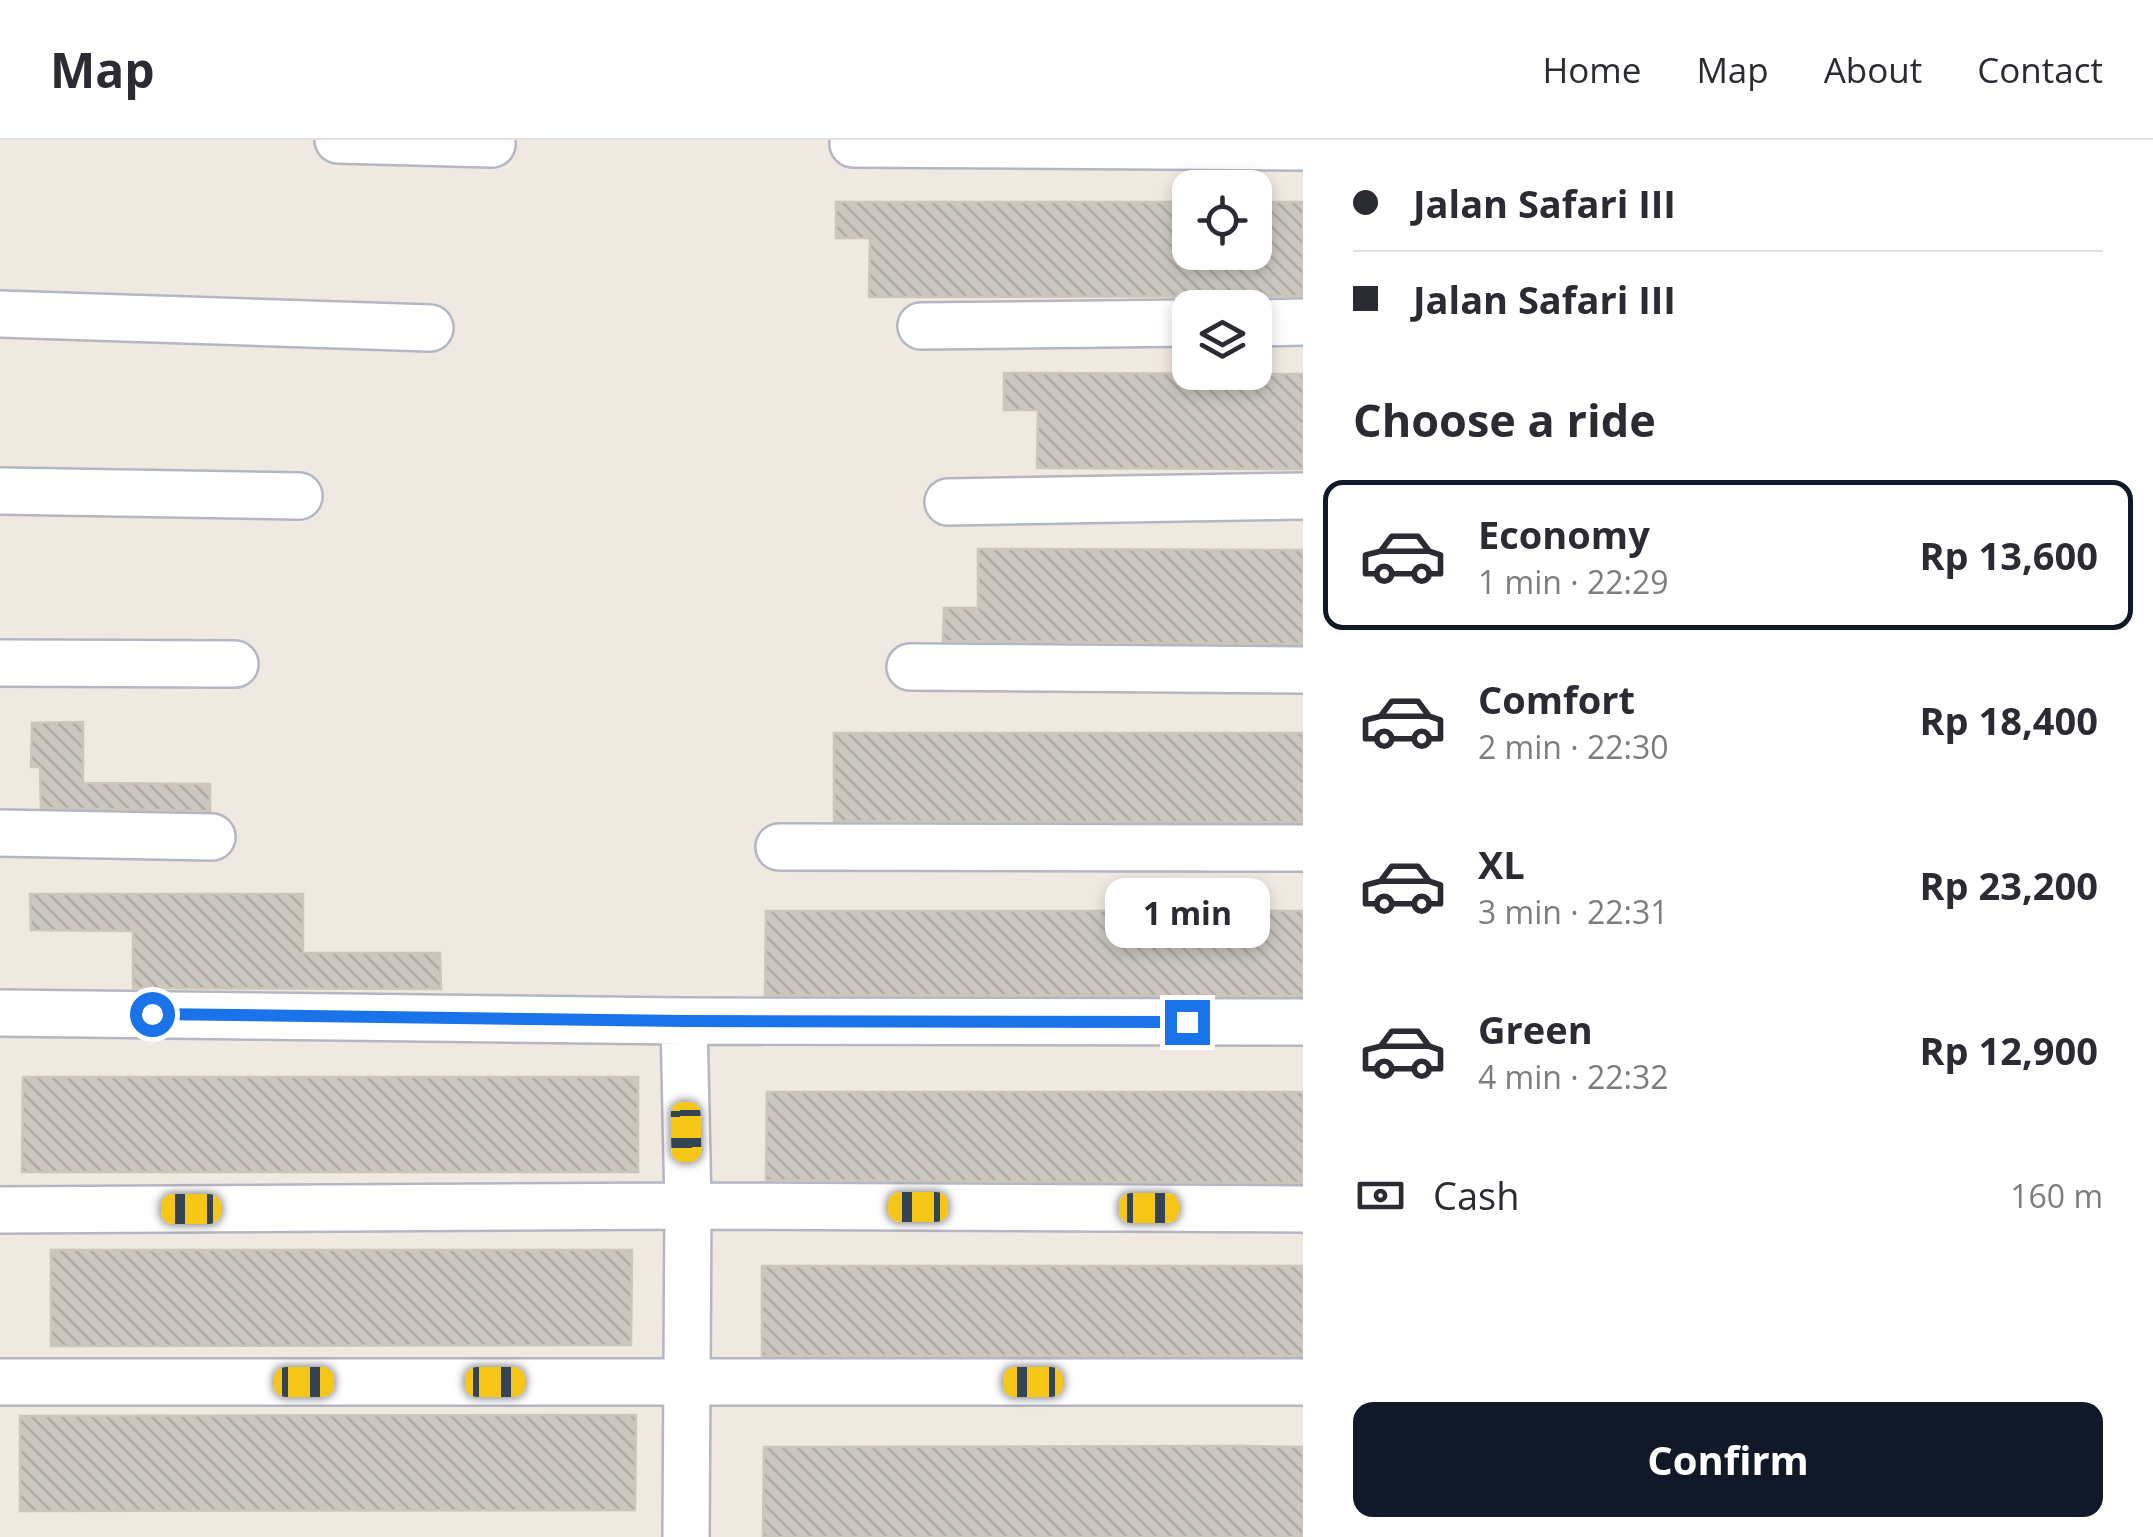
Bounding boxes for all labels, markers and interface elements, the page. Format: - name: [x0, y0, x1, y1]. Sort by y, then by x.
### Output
- text: Map: [50, 37, 155, 102]
- text: Home: [1542, 46, 1641, 93]
- text: Map: [1696, 46, 1769, 93]
- text: About: [1824, 46, 1922, 93]
- text: Contact: [1977, 46, 2103, 93]
- map controls: [1172, 170, 1272, 390]
- button: locate: [1172, 170, 1272, 270]
- text: Jalan Safari III: [1413, 177, 1676, 229]
- text: Jalan Safari III: [1413, 273, 1676, 325]
- button: layers: [1172, 290, 1272, 390]
- text: Choose a ride: [1353, 389, 1656, 450]
- text: Economy: [1478, 508, 1650, 560]
- icon: car: [1358, 510, 1448, 600]
- text: Rp 13,600: [1920, 529, 2098, 581]
- text: 1 min · 22:29: [1478, 560, 1669, 603]
- text: Comfort: [1478, 673, 1635, 725]
- icon: car: [1358, 675, 1448, 765]
- text: Rp 18,400: [1920, 694, 2098, 746]
- text: 2 min · 22:30: [1478, 725, 1669, 768]
- text: XL: [1478, 838, 1525, 890]
- icon: car: [1358, 840, 1448, 930]
- text: Rp 23,200: [1920, 859, 2098, 911]
- callout: 1 min: [1104, 877, 1270, 947]
- text: 3 min · 22:31: [1478, 890, 1669, 933]
- text: 1 min: [1143, 891, 1232, 934]
- route start: [130, 992, 175, 1037]
- route end: [1165, 1000, 1210, 1045]
- text: Green: [1478, 1003, 1593, 1055]
- icon: car: [1358, 1005, 1448, 1095]
- text: Rp 12,900: [1920, 1024, 2098, 1076]
- text: 4 min · 22:32: [1478, 1055, 1669, 1098]
- car: [670, 1102, 702, 1162]
- icon: cash: [1353, 1168, 1408, 1223]
- text: Cash: [1433, 1169, 1519, 1221]
- text: 160 m: [2010, 1174, 2103, 1217]
- car: [888, 1192, 948, 1222]
- car: [1119, 1193, 1179, 1223]
- car: [161, 1194, 221, 1224]
- car: [274, 1367, 334, 1397]
- car: [465, 1367, 525, 1397]
- car: [1003, 1367, 1063, 1397]
- button: Confirm: [1353, 1402, 2103, 1517]

